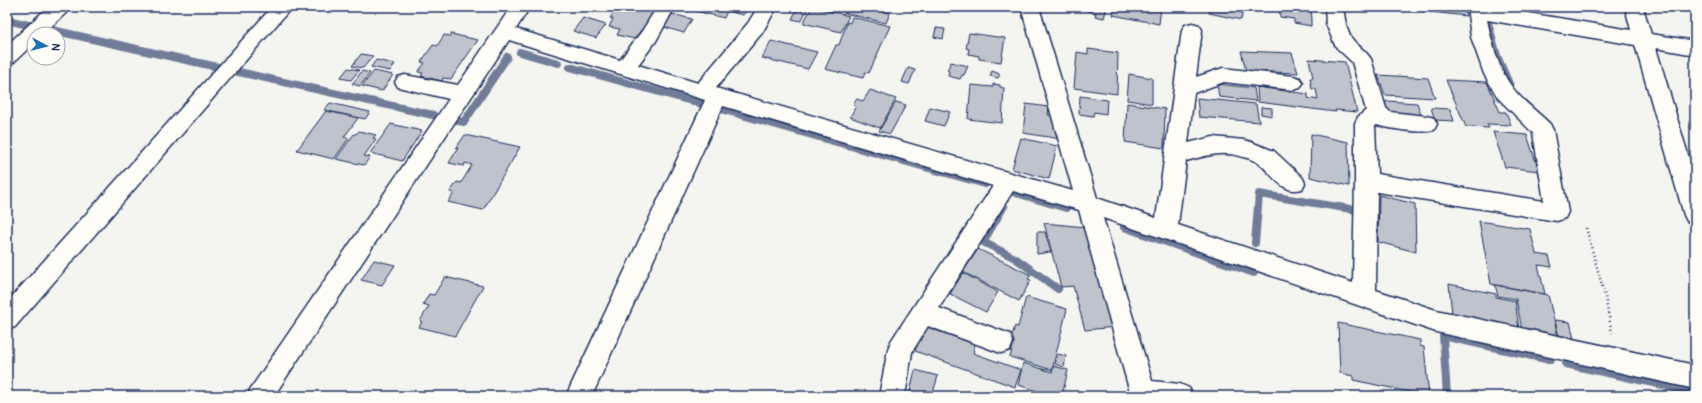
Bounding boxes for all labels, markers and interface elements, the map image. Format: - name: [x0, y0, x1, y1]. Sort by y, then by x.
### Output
- north arrow: [26, 26, 66, 66]
- text: N: [48, 43, 62, 52]

